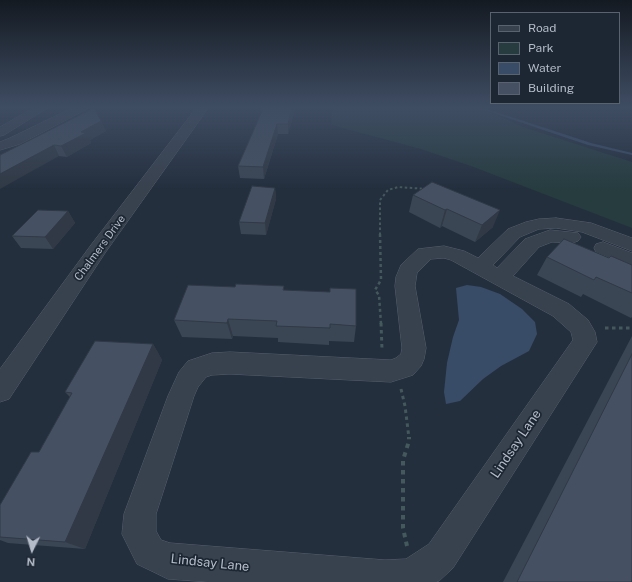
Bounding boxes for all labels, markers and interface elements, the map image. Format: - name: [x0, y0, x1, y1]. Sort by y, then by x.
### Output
- legend: [490, 12, 620, 104]
- text: Road: [528, 21, 556, 35]
- text: Park: [528, 41, 554, 55]
- text: Water: [528, 61, 561, 75]
- text: Building: [528, 81, 574, 95]
- street label: Chalmers Drive: [72, 213, 128, 283]
- street label: Lindsay Lane: [487, 407, 545, 481]
- north arrow: [12, 530, 52, 570]
- street label: Lindsay Lane: [170, 551, 250, 575]
- text: N: [26, 556, 36, 568]

